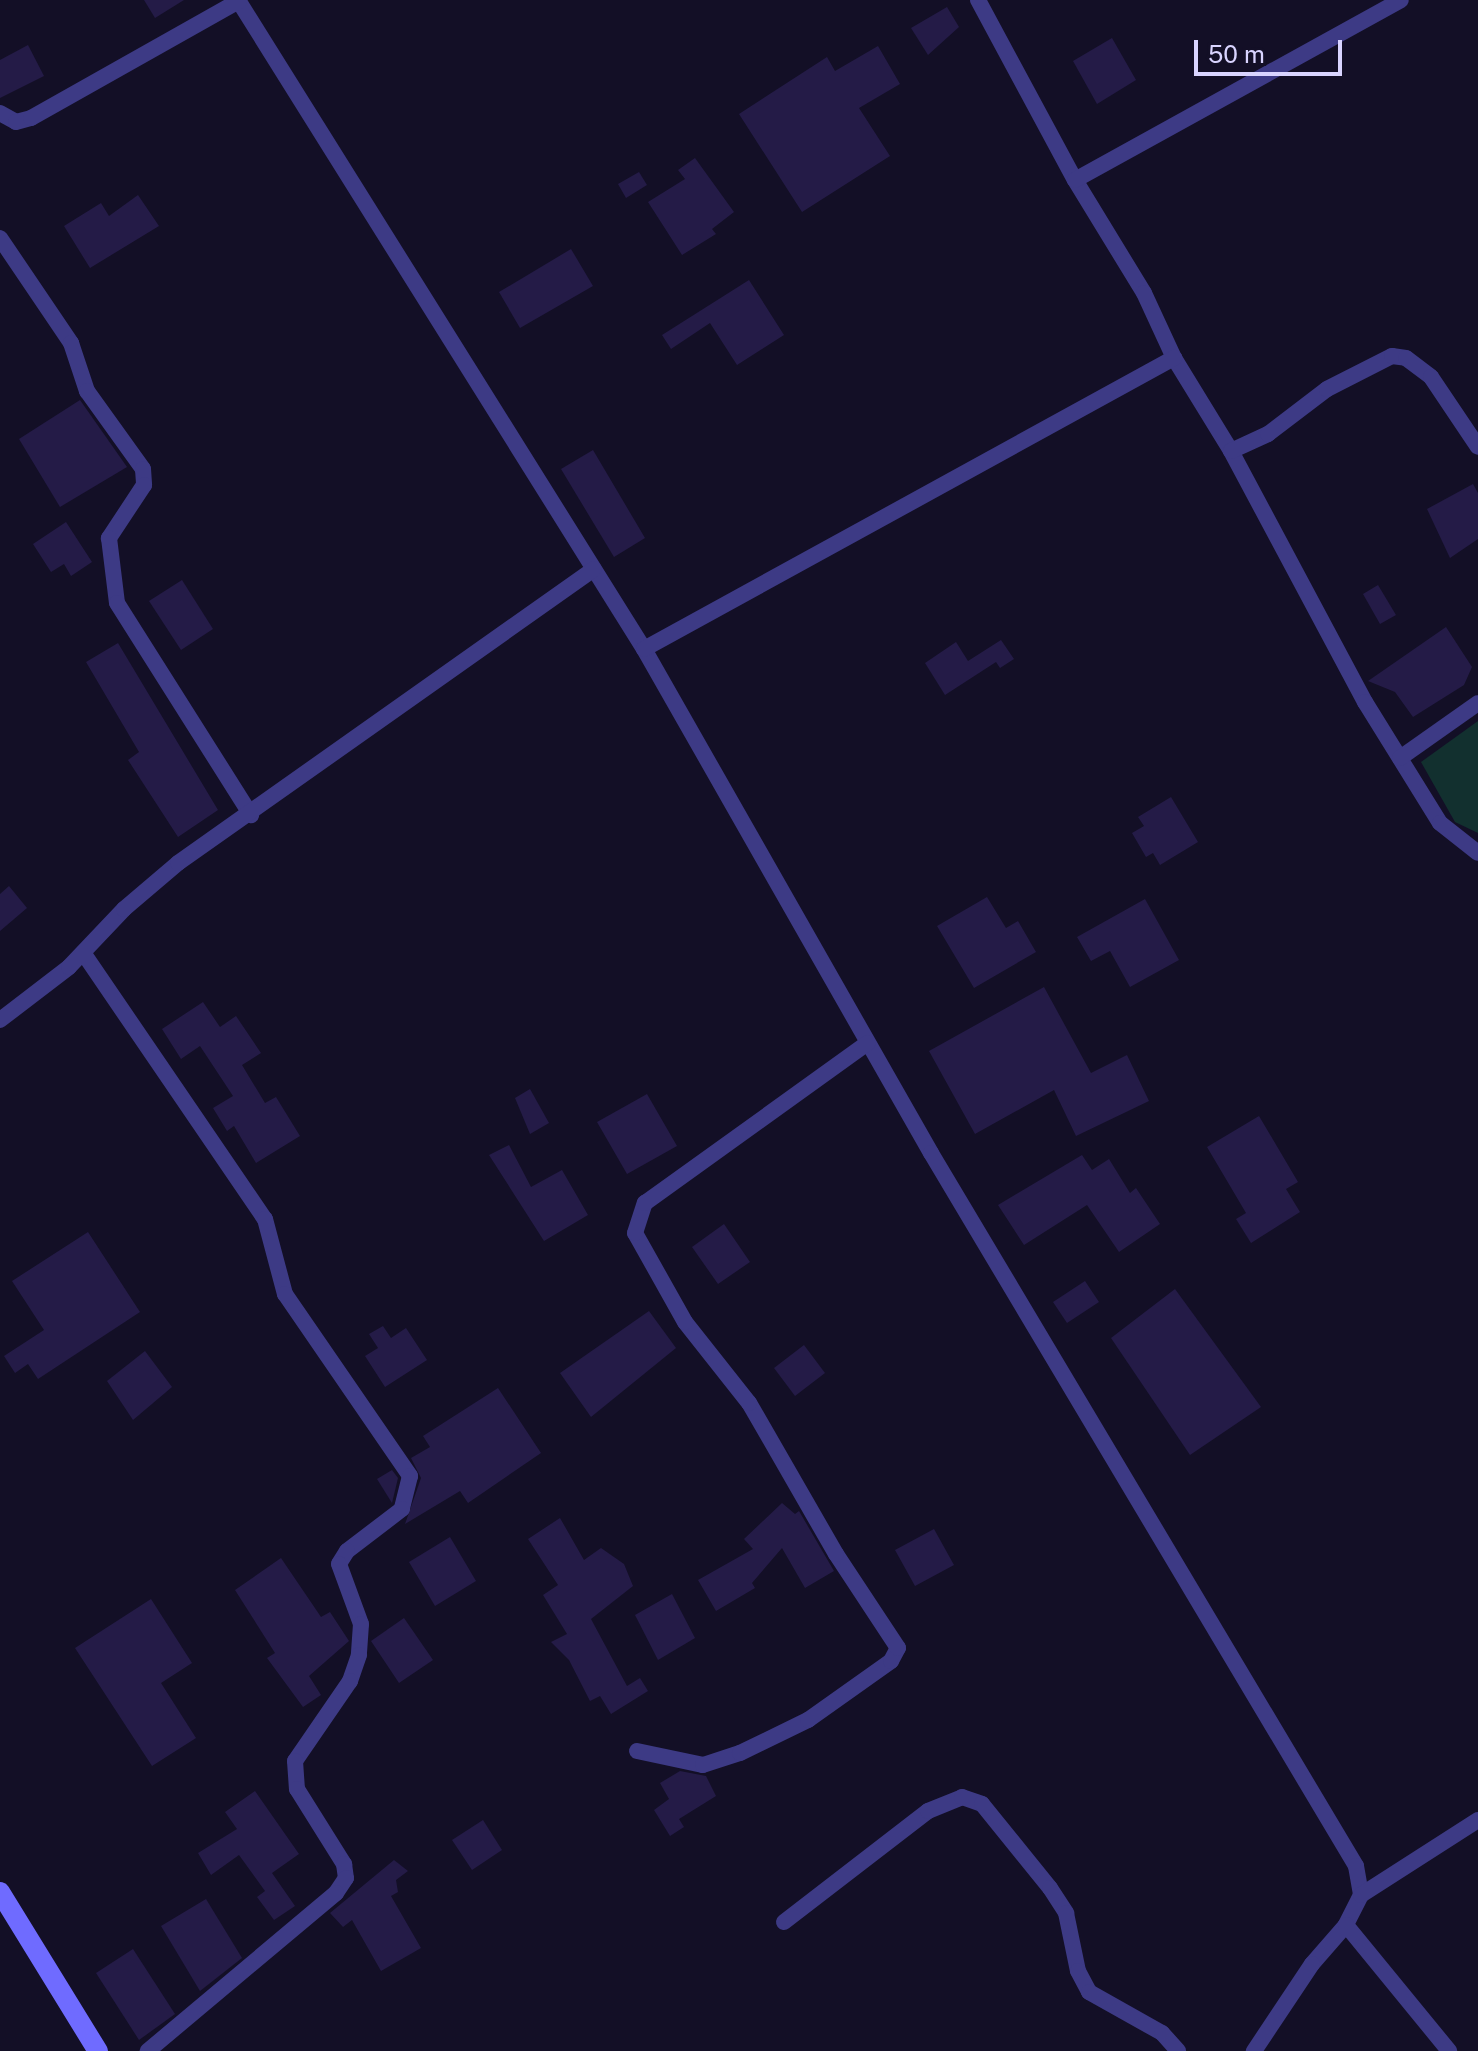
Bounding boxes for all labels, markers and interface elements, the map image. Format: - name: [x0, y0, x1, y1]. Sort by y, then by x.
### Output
- scale bar: [1198, 24, 1346, 74]
- text: 50 m: [1208, 40, 1265, 68]

